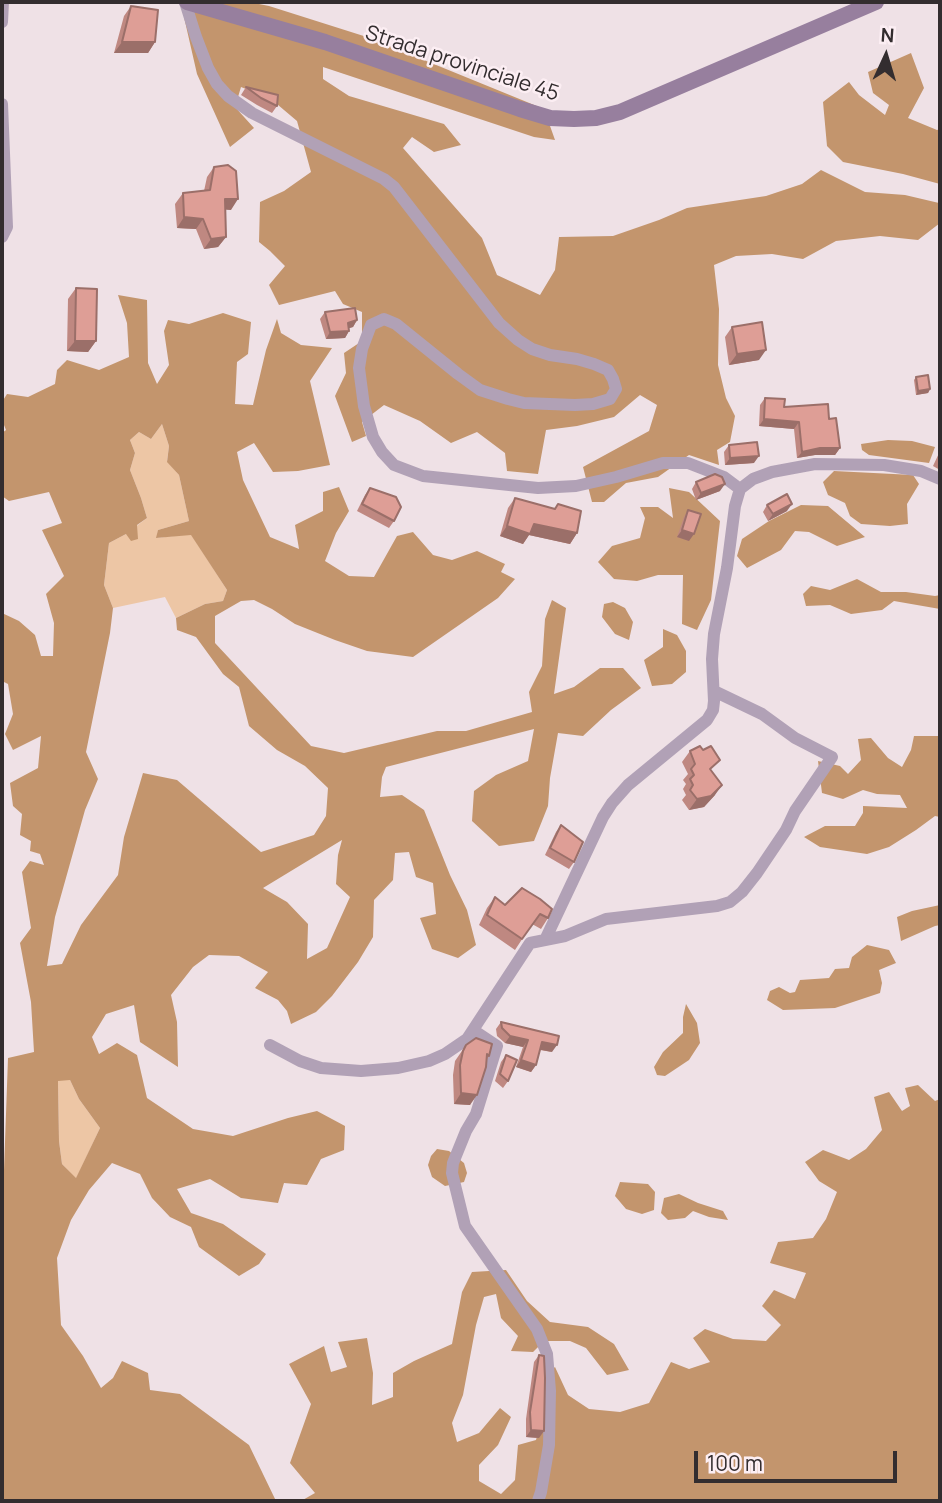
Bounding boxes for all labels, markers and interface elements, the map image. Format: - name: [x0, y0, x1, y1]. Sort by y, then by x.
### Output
- street label: Strada provinciale 45: [362, 21, 562, 107]
- north arrow: [851, 21, 921, 91]
- text: N: [880, 22, 895, 48]
- scale bar: [697, 1436, 900, 1480]
- text: 100 m: [707, 1449, 763, 1477]

